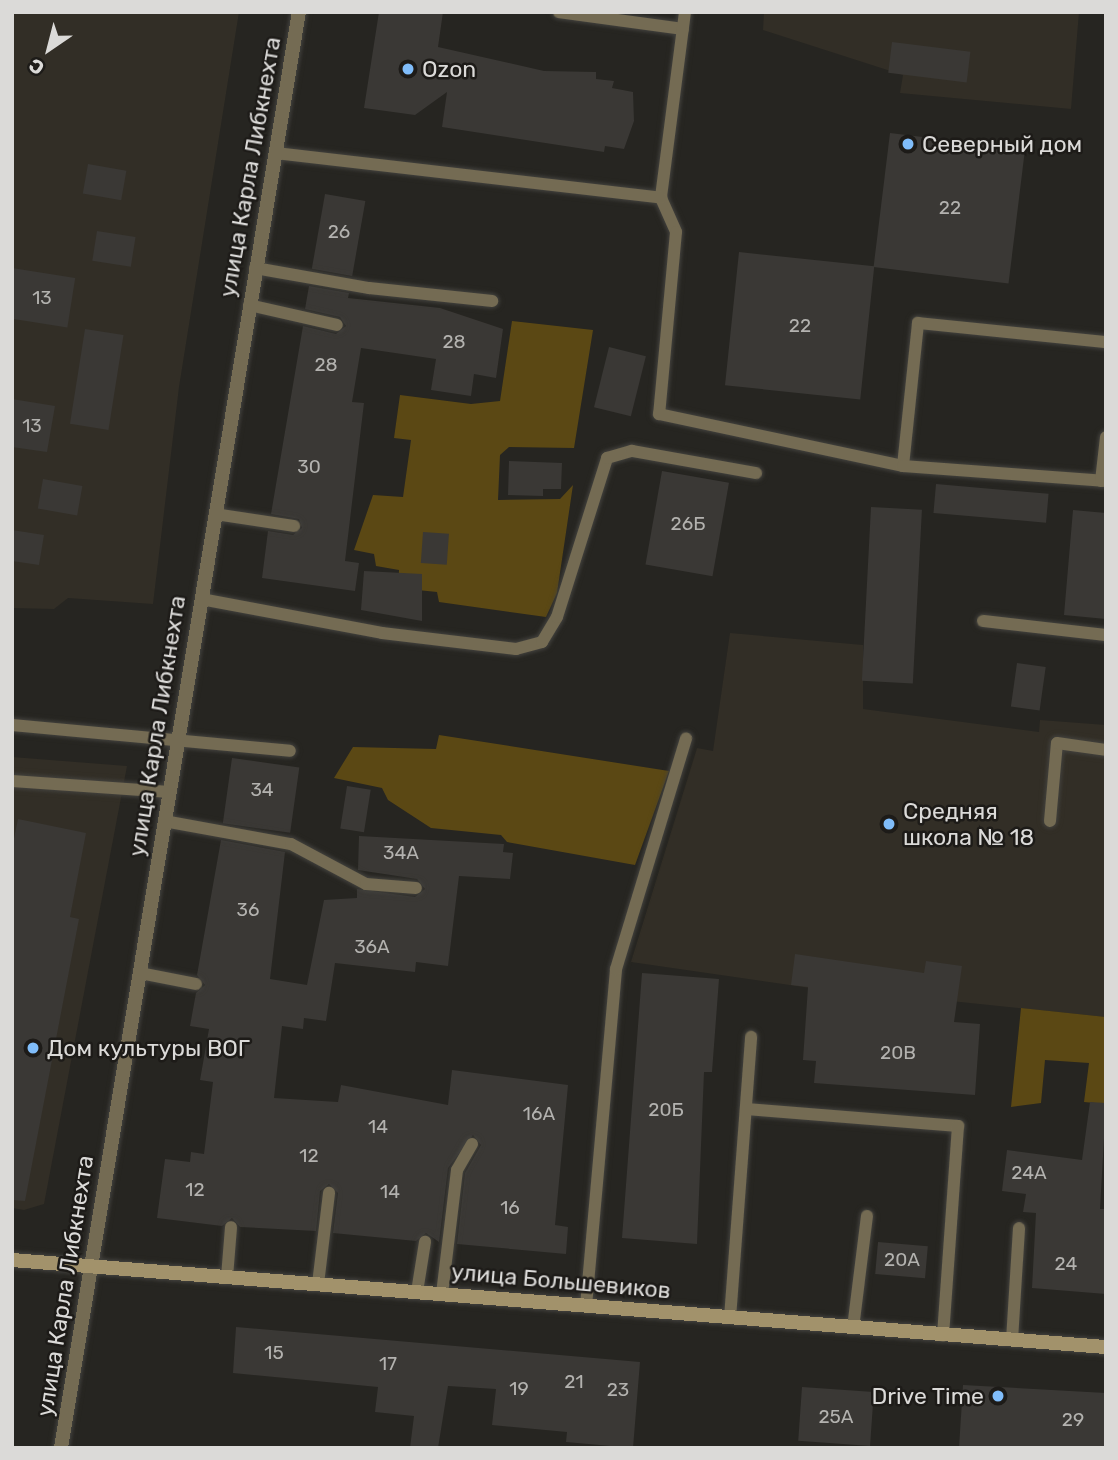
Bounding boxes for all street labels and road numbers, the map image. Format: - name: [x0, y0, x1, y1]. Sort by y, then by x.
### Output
- street label: улица Карла Либкнехта: [213, 35, 287, 299]
- street label: улица Карла Либкнехта: [123, 593, 191, 859]
- street label: улица Карла Либкнехта: [31, 1153, 99, 1419]
- street label: улица Большевиков: [450, 1258, 672, 1304]

